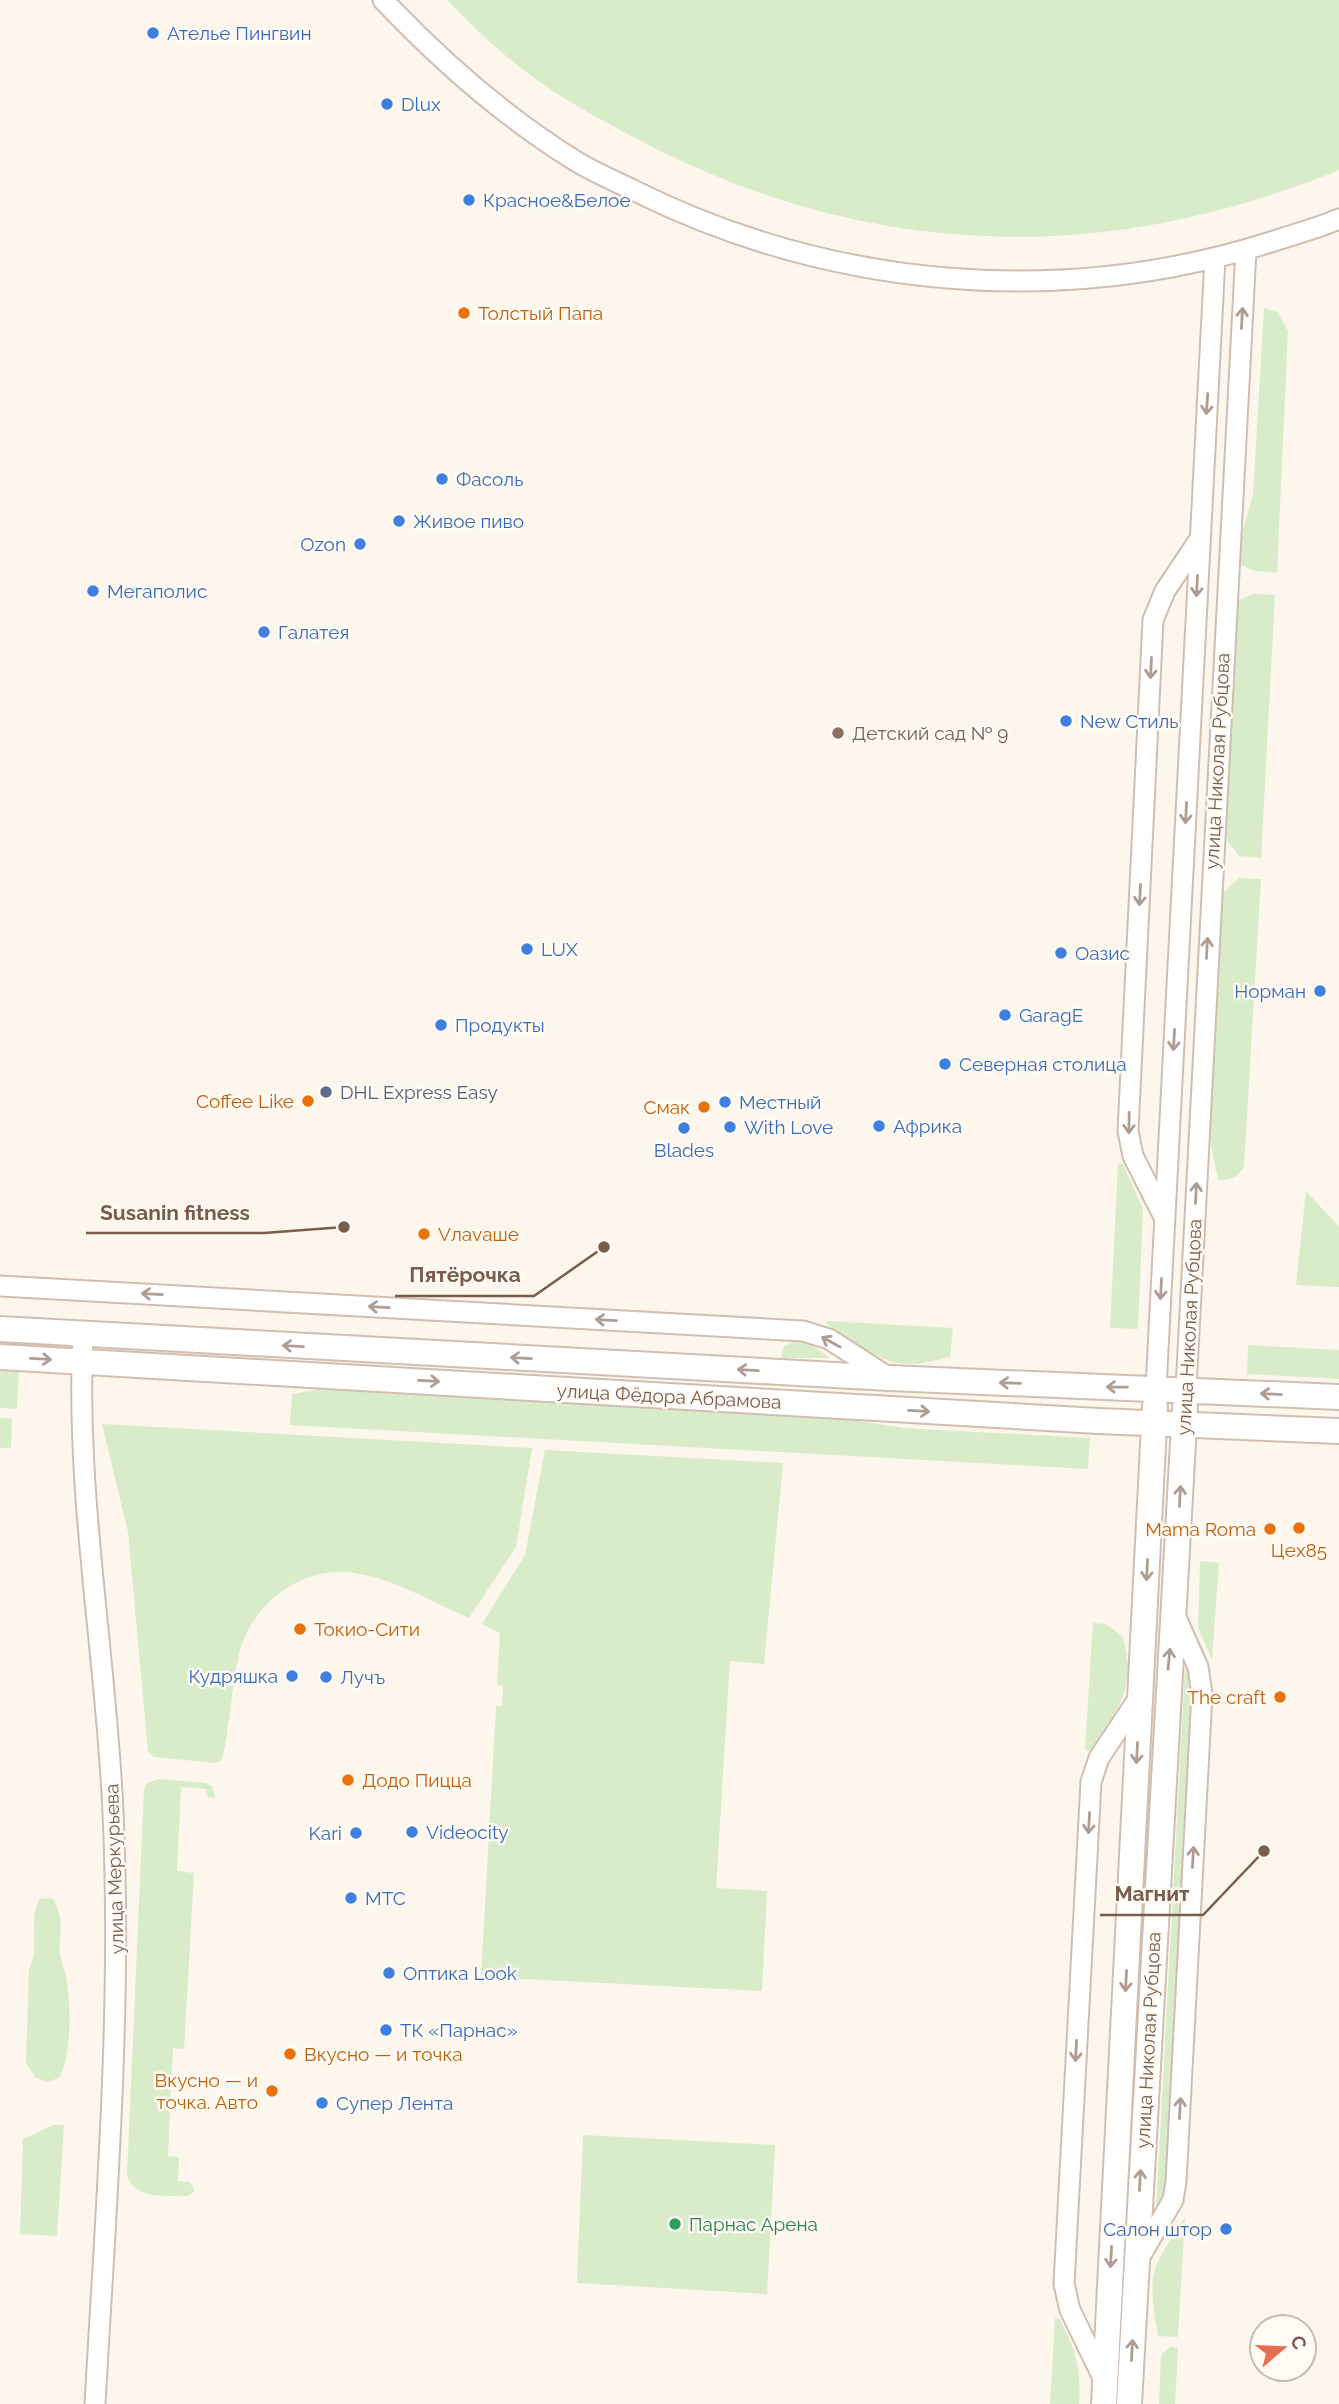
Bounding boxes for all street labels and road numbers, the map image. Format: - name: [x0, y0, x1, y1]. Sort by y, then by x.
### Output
- street label: улица Николая Рубцова: [1200, 652, 1234, 870]
- street label: улица Николая Рубцова: [1172, 1218, 1206, 1436]
- street label: улица Фёдора Абрамова: [556, 1379, 782, 1413]
- street label: улица Меркурьева: [100, 1783, 128, 1955]
- street label: улица Николая Рубцова: [1131, 1931, 1165, 2149]

